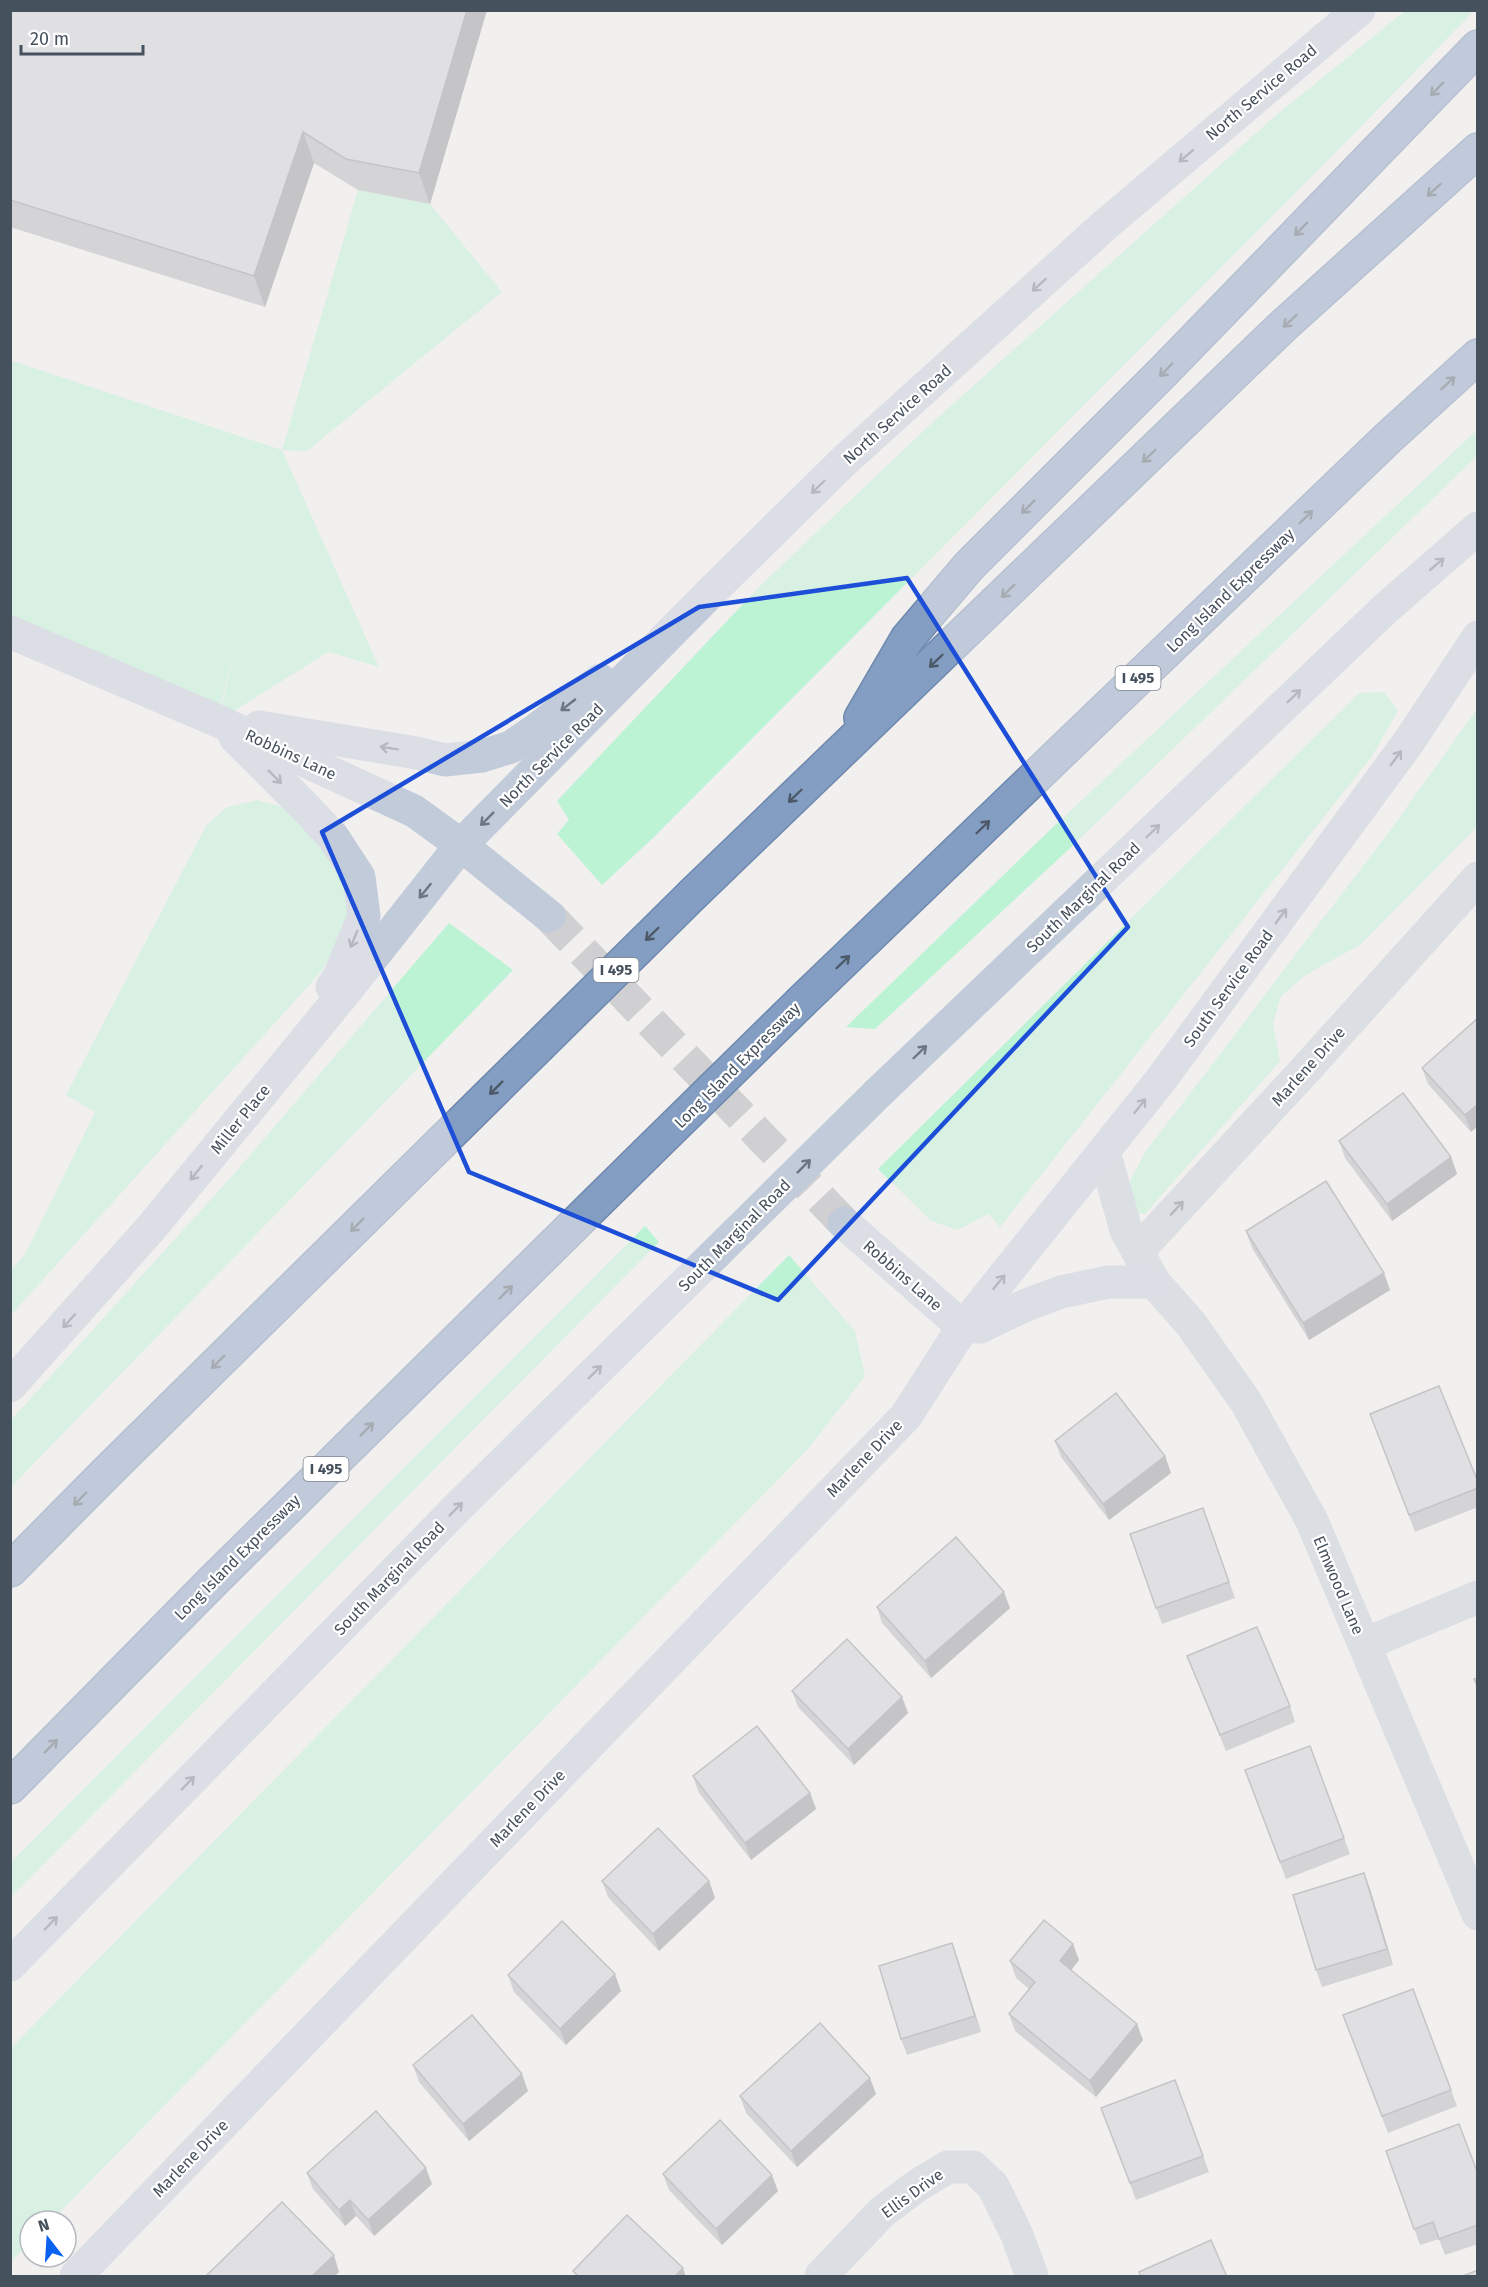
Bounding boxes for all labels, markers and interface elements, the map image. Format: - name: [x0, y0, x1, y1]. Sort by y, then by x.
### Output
- scale bar: [21, 18, 142, 56]
- text: 20 m: [30, 28, 69, 50]
- street label: North Service Road: [1202, 40, 1321, 144]
- one-way arrow: [1430, 82, 1444, 97]
- one-way arrow: [1178, 150, 1194, 163]
- one-way arrow: [1427, 183, 1442, 197]
- one-way arrow: [1294, 222, 1309, 237]
- one-way arrow: [1032, 278, 1047, 292]
- one-way arrow: [1282, 314, 1297, 328]
- street label: North Service Road: [839, 361, 955, 468]
- one-way arrow: [1158, 362, 1173, 377]
- one-way arrow: [1440, 376, 1455, 390]
- one-way arrow: [1142, 448, 1157, 462]
- one-way arrow: [810, 480, 825, 495]
- one-way arrow: [1020, 500, 1035, 515]
- one-way arrow: [1298, 509, 1313, 524]
- street label: Long Island Expressway: [1163, 524, 1298, 656]
- one-way arrow: [1429, 557, 1444, 571]
- one-way arrow: [1001, 584, 1016, 598]
- one-way arrow: [928, 653, 943, 668]
- road number: I 495: [1116, 666, 1160, 690]
- one-way arrow: [1286, 689, 1301, 703]
- street label: North Service Road: [495, 699, 607, 811]
- one-way arrow: [560, 699, 576, 712]
- street label: Robbins Lane: [242, 725, 339, 784]
- one-way arrow: [379, 743, 399, 754]
- one-way arrow: [1390, 751, 1403, 767]
- one-way arrow: [267, 769, 282, 784]
- one-way arrow: [788, 789, 803, 803]
- one-way arrow: [480, 811, 495, 826]
- one-way arrow: [976, 819, 991, 834]
- one-way arrow: [1145, 823, 1160, 838]
- street label: South Marginal Road: [1023, 838, 1144, 956]
- one-way arrow: [418, 883, 431, 899]
- one-way arrow: [1275, 908, 1287, 924]
- street label: South Service Road: [1180, 926, 1277, 1050]
- one-way arrow: [645, 927, 660, 941]
- one-way arrow: [348, 929, 359, 947]
- one-way arrow: [835, 955, 850, 969]
- road number: I 495: [594, 958, 638, 982]
- street label: Long Island Expressway: [671, 998, 804, 1132]
- street label: Marlene Drive: [1268, 1023, 1349, 1110]
- one-way arrow: [913, 1045, 928, 1060]
- one-way arrow: [489, 1080, 504, 1095]
- street label: Miller Place: [207, 1081, 274, 1158]
- one-way arrow: [1134, 1098, 1147, 1114]
- one-way arrow: [796, 1159, 811, 1174]
- one-way arrow: [189, 1165, 203, 1180]
- street label: South Marginal Road: [674, 1175, 794, 1295]
- one-way arrow: [1170, 1201, 1184, 1216]
- one-way arrow: [350, 1217, 365, 1232]
- street label: Robbins Lane: [859, 1236, 946, 1315]
- one-way arrow: [993, 1274, 1006, 1290]
- one-way arrow: [499, 1285, 514, 1300]
- one-way arrow: [62, 1313, 76, 1328]
- one-way arrow: [211, 1354, 226, 1369]
- one-way arrow: [588, 1365, 603, 1379]
- street label: Marlene Drive: [823, 1416, 906, 1501]
- one-way arrow: [360, 1422, 375, 1436]
- road number: I 495: [304, 1457, 348, 1481]
- street label: Long Island Expressway: [171, 1490, 304, 1624]
- one-way arrow: [73, 1491, 87, 1506]
- one-way arrow: [449, 1501, 464, 1516]
- street label: South Marginal Road: [330, 1518, 448, 1639]
- street label: Elmwood Lane: [1309, 1533, 1368, 1637]
- one-way arrow: [44, 1738, 59, 1753]
- street label: Marlene Drive: [486, 1766, 569, 1851]
- one-way arrow: [180, 1776, 195, 1791]
- one-way arrow: [44, 1915, 59, 1930]
- street label: Marlene Drive: [149, 2116, 232, 2201]
- street label: Ellis Drive: [878, 2165, 947, 2222]
- north arrow: [18, 2209, 78, 2269]
- text: N: [36, 2214, 52, 2236]

